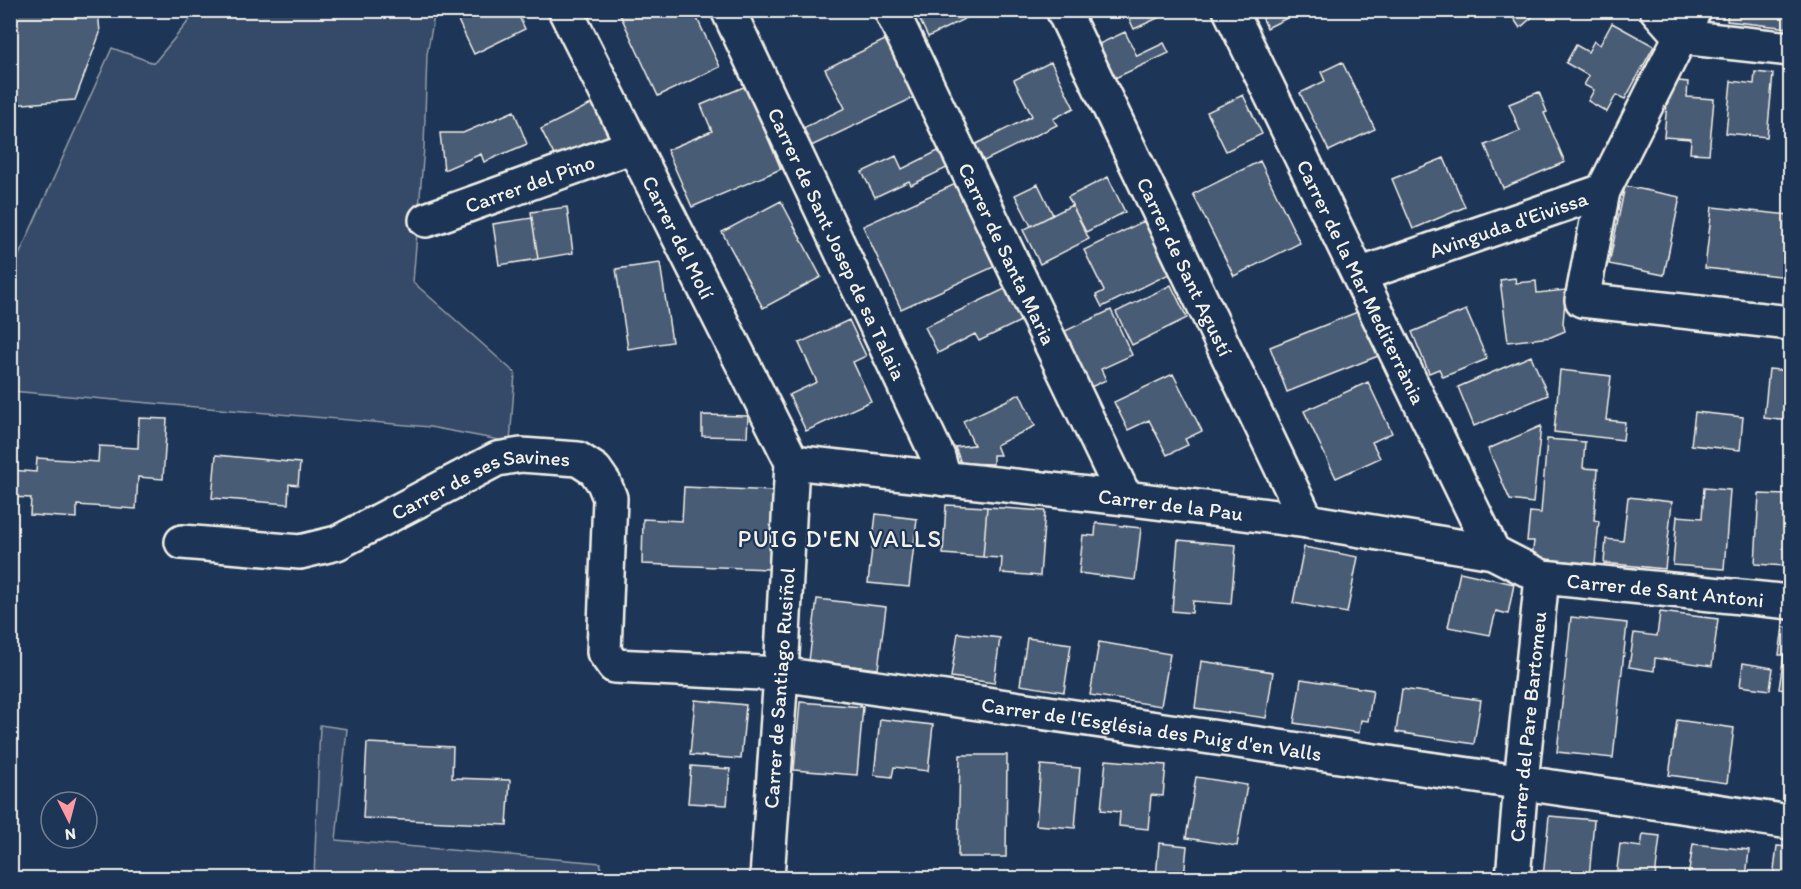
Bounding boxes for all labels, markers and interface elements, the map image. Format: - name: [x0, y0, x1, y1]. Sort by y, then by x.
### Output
- street label: Carrer de Sant Josep de sa Talaia: [763, 103, 912, 384]
- street label: Carrer del Pino: [461, 148, 598, 218]
- street label: Carrer de la Mar Mediterrània: [1292, 155, 1432, 408]
- street label: Carrer de Santa Maria: [953, 158, 1062, 349]
- street label: Carrer del Molí: [638, 171, 721, 303]
- street label: Carrer de Sant Agustí: [1132, 173, 1239, 360]
- street label: Avinguda d'Eivissa: [1426, 185, 1591, 262]
- street label: Carrer de ses Savines: [387, 442, 571, 525]
- street label: Carrer de la Pau: [1097, 483, 1245, 525]
- district label: PUIG D'EN VALLS: [738, 524, 942, 553]
- street label: Carrer de Santiago Rusiñol: [758, 566, 800, 810]
- street label: Carrer de Sant Antoni: [1566, 567, 1765, 612]
- street label: Carrer del Pare Bartomeu: [1504, 610, 1551, 843]
- street label: Carrer de l'Església des Puig d'en Valls: [980, 691, 1323, 766]
- north arrow: [39, 790, 99, 850]
- text: N: [64, 824, 77, 844]

